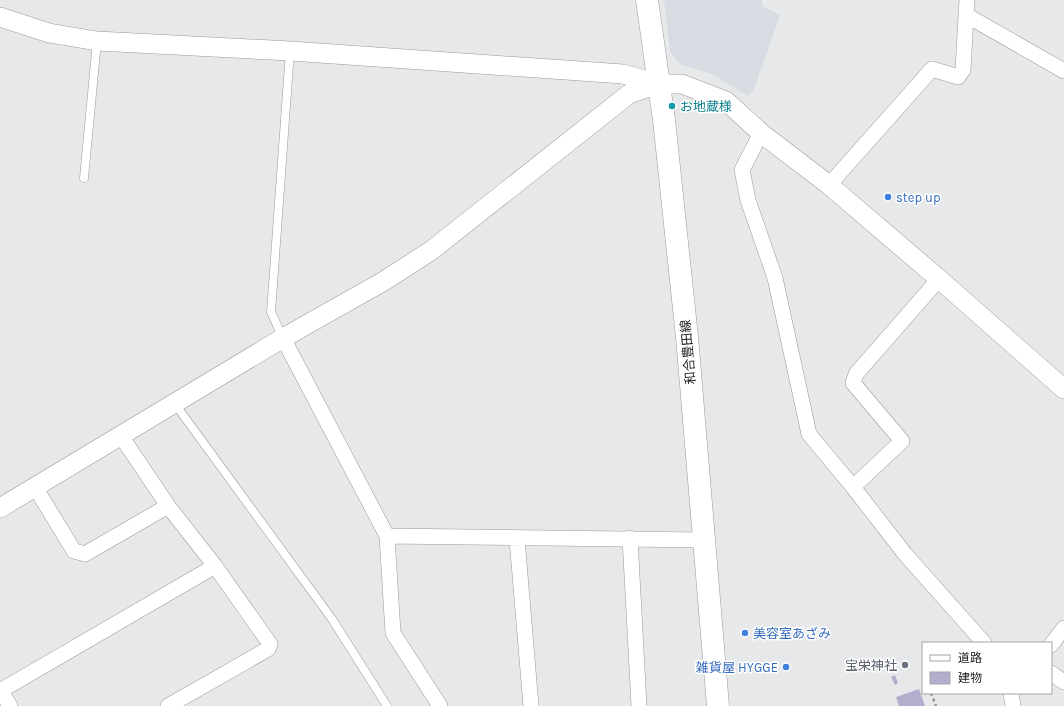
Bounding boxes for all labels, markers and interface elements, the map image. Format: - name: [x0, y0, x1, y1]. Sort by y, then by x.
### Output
- place label: お地蔵様: [680, 99, 732, 114]
- marker: お地蔵様: [667, 101, 677, 111]
- place label: step up: [896, 190, 941, 205]
- marker: step up: [883, 192, 893, 202]
- street label: 和合豊田線: [678, 319, 698, 385]
- place label: 美容室あざみ: [753, 626, 831, 641]
- marker: 美容室あざみ: [740, 628, 750, 638]
- legend: [922, 642, 1052, 694]
- text: 道路: [958, 651, 982, 665]
- place label: 宝栄神社: [845, 658, 897, 673]
- place label: 雑貨屋 HYGGE: [696, 660, 778, 675]
- marker: 宝栄神社: [900, 660, 910, 670]
- marker: 雑貨屋 HYGGE: [781, 662, 791, 672]
- text: 建物: [958, 671, 982, 685]

